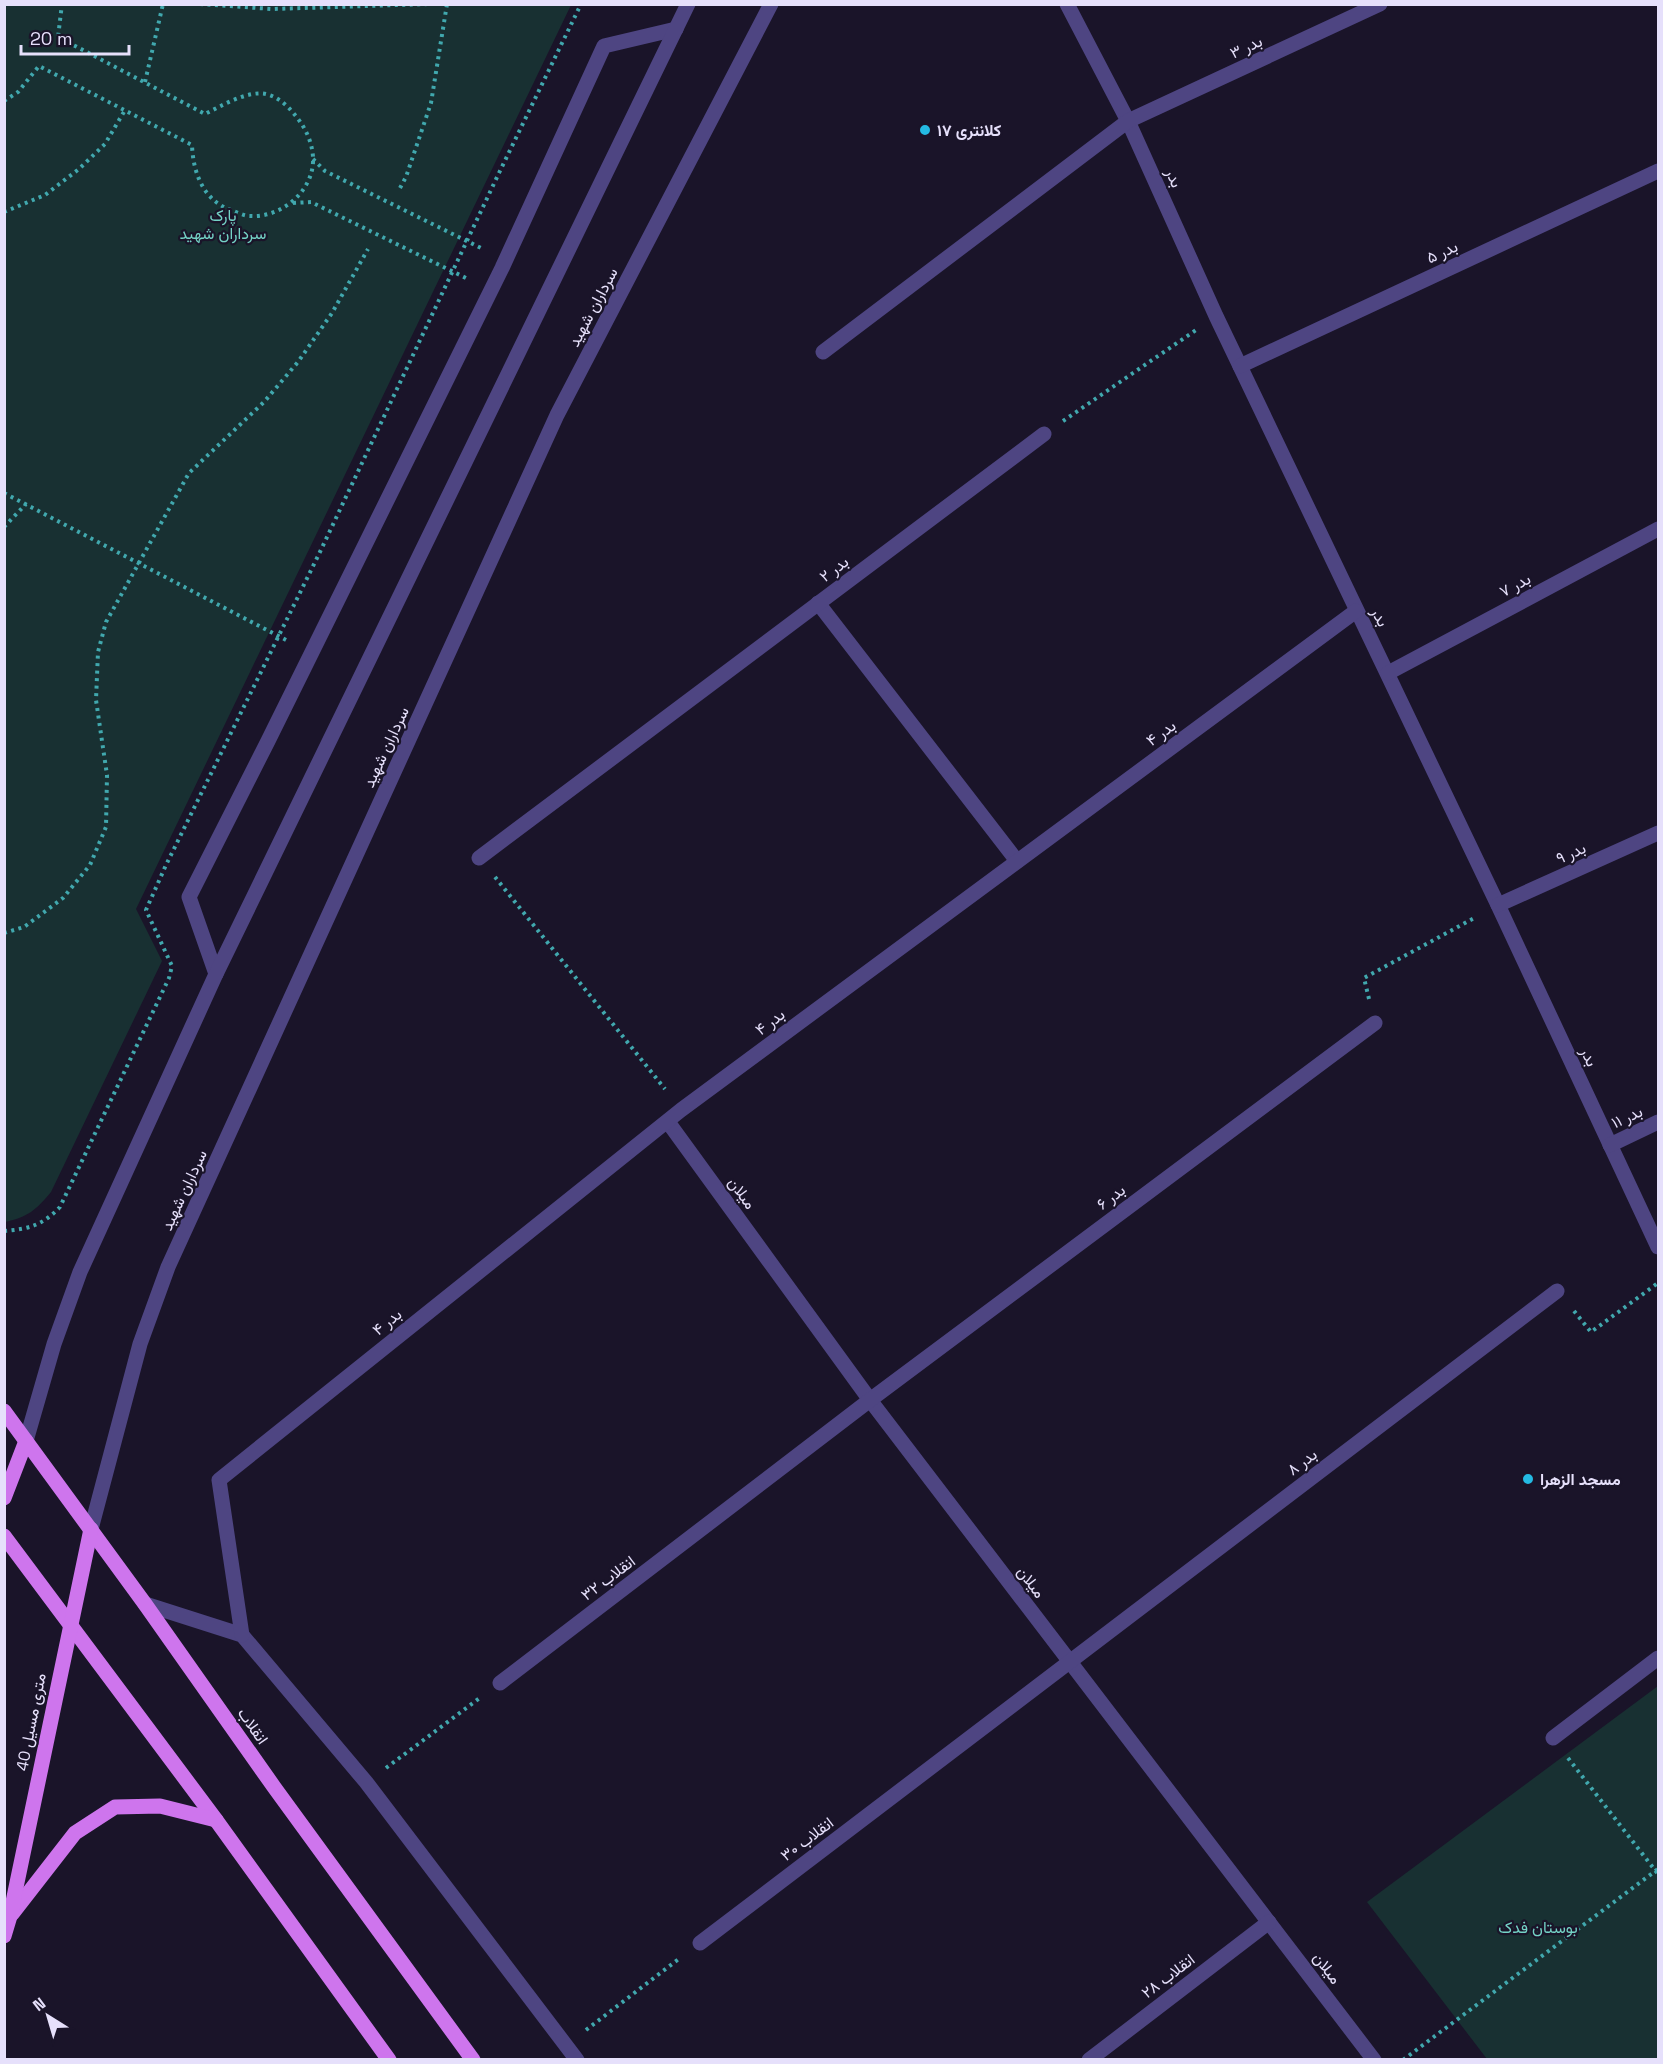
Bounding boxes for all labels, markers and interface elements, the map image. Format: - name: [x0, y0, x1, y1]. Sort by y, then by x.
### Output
- scale bar: [21, 18, 129, 56]
- text: 20 m: [30, 27, 73, 50]
- street label: بدر ۳: [1226, 30, 1266, 64]
- place label: کلانتری ۱۷: [937, 120, 1001, 141]
- marker: کلانتری ۱۷: [918, 123, 932, 137]
- street label: بدر: [1160, 164, 1187, 191]
- park label: پارک سرداران شهید: [180, 205, 266, 244]
- street label: بدر ۵: [1423, 236, 1461, 268]
- street label: سرداران شهید: [563, 264, 623, 350]
- street label: بدر ۲: [815, 551, 853, 587]
- street label: بدر ۷: [1496, 568, 1534, 602]
- street label: بدر: [1366, 603, 1394, 630]
- street label: سرداران شهید: [358, 703, 414, 791]
- street label: بدر ۴: [1142, 715, 1180, 751]
- street label: بدر ۹: [1553, 837, 1589, 869]
- street label: بدر ۴: [751, 1004, 789, 1040]
- street label: بدر: [1575, 1043, 1602, 1070]
- street label: بدر ۱۱: [1608, 1101, 1646, 1133]
- street label: سرداران شهید: [156, 1146, 212, 1234]
- street label: میلان: [723, 1173, 761, 1213]
- street label: بدر ۶: [1092, 1179, 1130, 1215]
- street label: بدر ۴: [368, 1304, 406, 1340]
- street label: بدر ۸: [1283, 1444, 1321, 1480]
- place label: مسجد الزهرا: [1540, 1469, 1621, 1490]
- marker: مسجد الزهرا: [1521, 1472, 1535, 1486]
- street label: انقلاب ۳۲: [577, 1551, 639, 1605]
- street label: میلان: [1012, 1562, 1050, 1602]
- street label: 40 متری مسیل: [11, 1671, 51, 1773]
- street label: انقلاب: [233, 1704, 273, 1748]
- street label: انقلاب ۳۰: [776, 1812, 838, 1866]
- park label: بوستان فدک: [1498, 1917, 1578, 1938]
- street label: میلان: [1308, 1948, 1346, 1988]
- street label: انقلاب ۲۸: [1137, 1949, 1199, 2003]
- north arrow: [18, 1986, 78, 2046]
- text: N: [29, 1993, 50, 2016]

